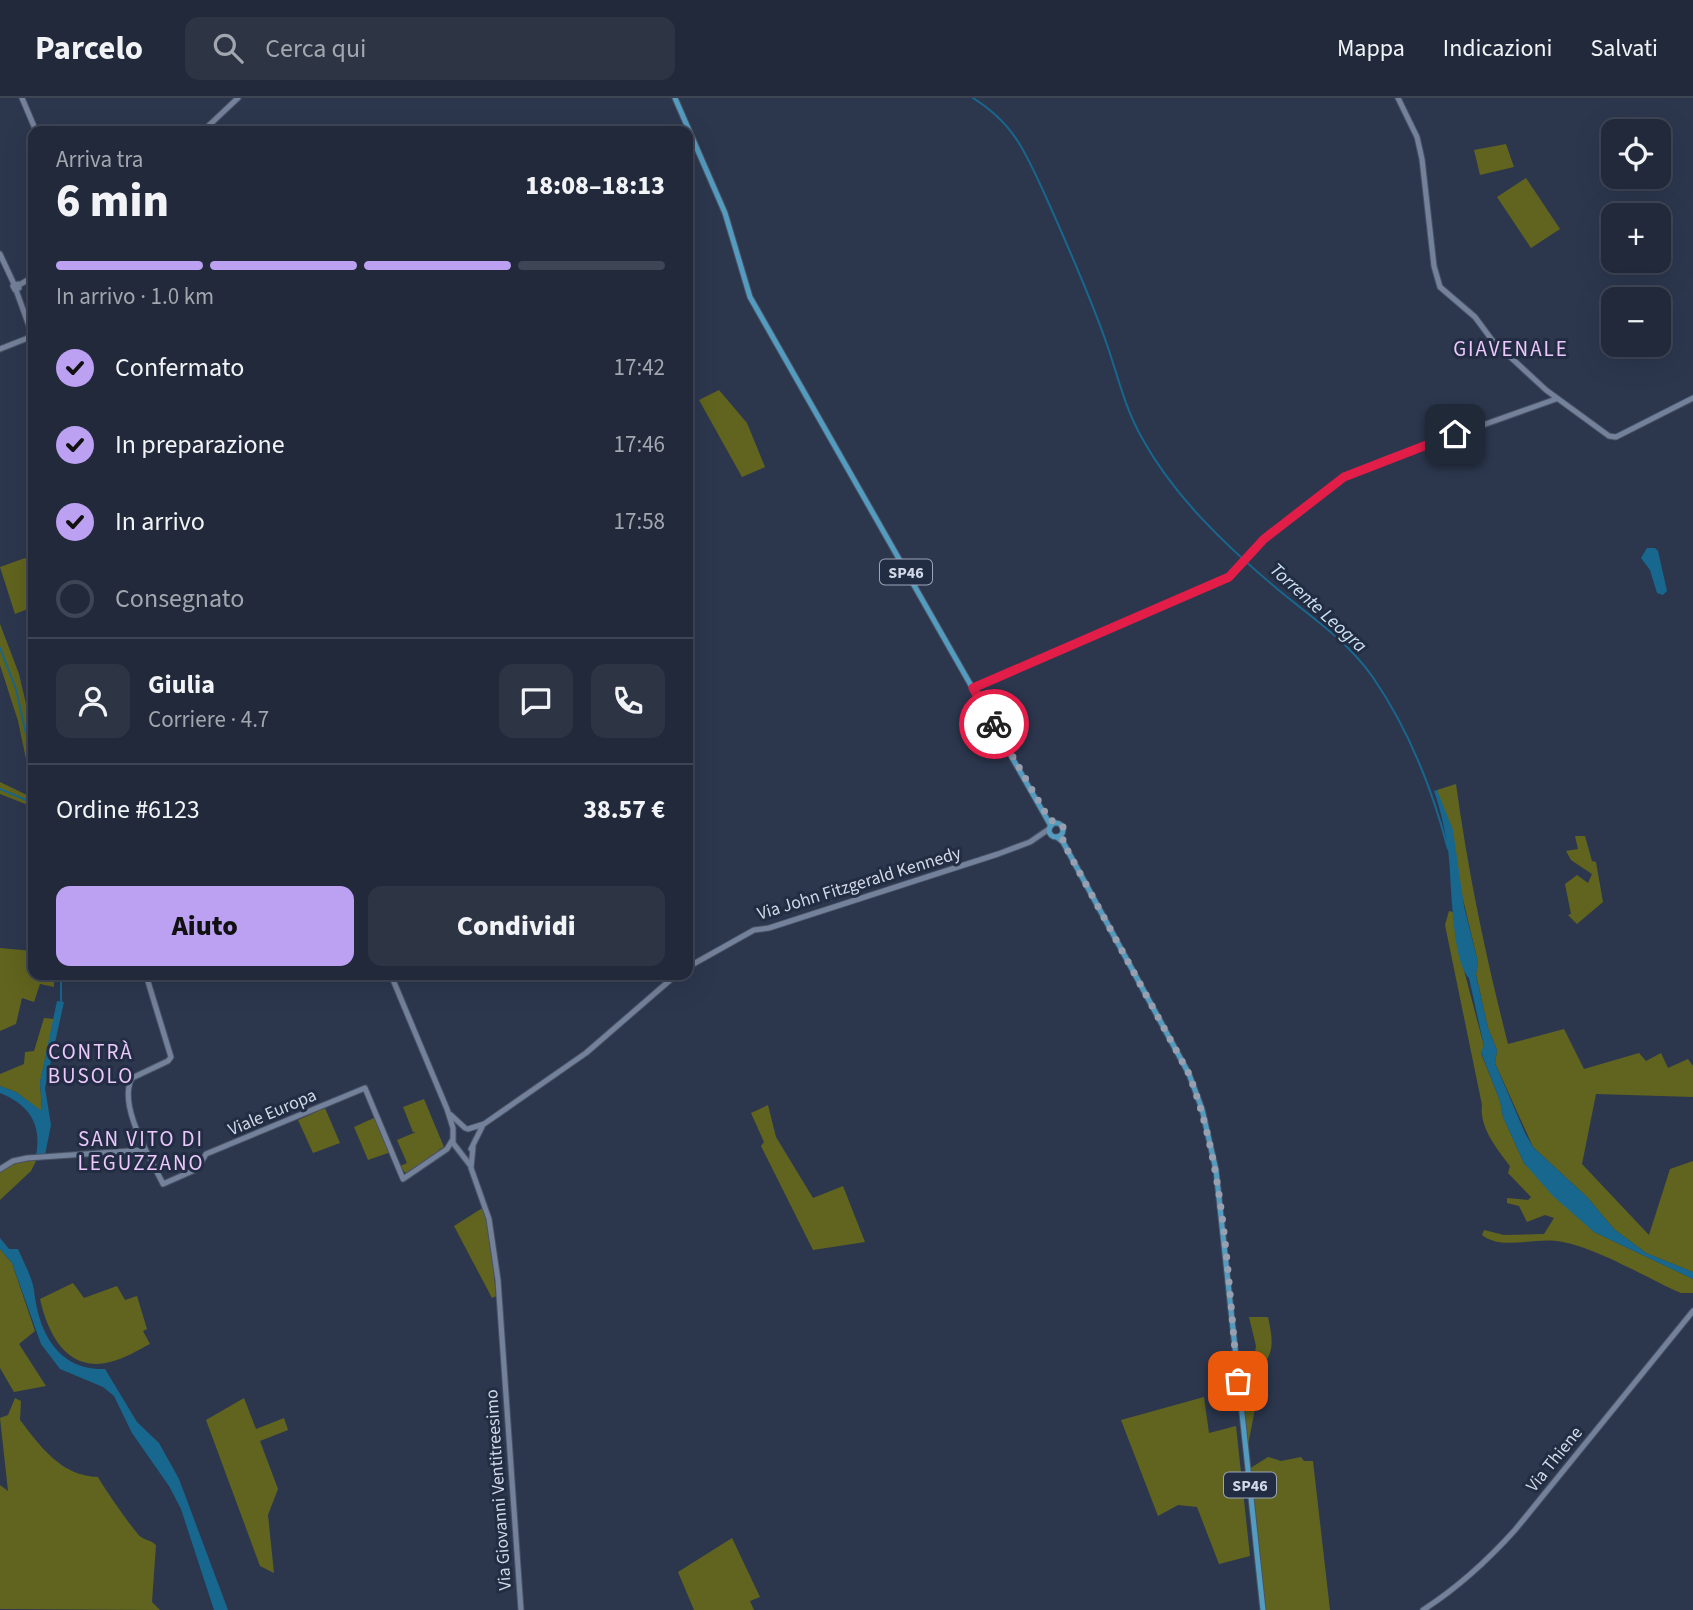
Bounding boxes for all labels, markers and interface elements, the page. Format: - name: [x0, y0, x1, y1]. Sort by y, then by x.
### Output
- search box: [185, 17, 675, 80]
- text: Parcelo: [35, 25, 143, 72]
- icon: search: [209, 29, 247, 67]
- text: Cerca qui: [265, 30, 367, 67]
- text: Mappa: [1337, 31, 1405, 66]
- text: Indicazioni: [1443, 31, 1552, 66]
- text: Salvati: [1590, 31, 1658, 66]
- map controls: [1601, 119, 1671, 357]
- button: locate: [1601, 119, 1671, 189]
- text: Arriva tra: [56, 143, 143, 176]
- text: 18:08–18:13: [525, 167, 665, 204]
- text: 6 min: [56, 169, 169, 234]
- button: +: [1601, 203, 1671, 273]
- text: In arrivo · 1.0 km: [56, 280, 214, 313]
- button: −: [1601, 287, 1671, 357]
- district label: GIAVENALE: [1453, 334, 1569, 364]
- icon: check: [56, 349, 94, 387]
- text: Confermato: [115, 349, 244, 386]
- text: 17:42: [614, 351, 665, 384]
- pin: [1425, 404, 1485, 464]
- icon: home: [1436, 415, 1474, 453]
- icon: check: [56, 426, 94, 464]
- text: In preparazione: [115, 426, 285, 463]
- text: 17:46: [614, 428, 665, 461]
- icon: check: [56, 503, 94, 541]
- text: In arrivo: [115, 503, 205, 540]
- text: 17:58: [614, 505, 665, 538]
- water label: Torrente Leogra: [1263, 557, 1373, 659]
- road number: SP46: [880, 559, 932, 584]
- text: Consegnato: [115, 580, 244, 617]
- button: person: [56, 664, 130, 738]
- button: chat: [499, 664, 573, 738]
- button: phone: [591, 664, 665, 738]
- text: Giulia: [148, 666, 215, 703]
- courier: [959, 689, 1029, 759]
- text: Corriere · 4.7: [148, 703, 269, 736]
- icon: bike: [975, 705, 1013, 743]
- text: Ordine #6123: [56, 791, 200, 828]
- text: 38.57 €: [583, 791, 665, 828]
- street label: Via John Fitzgerald Kennedy: [754, 840, 965, 926]
- button: Aiuto: [56, 886, 354, 966]
- button: Condividi: [368, 886, 665, 966]
- district label: CONTRÀ BUSOLO: [48, 1037, 134, 1091]
- street label: Viale Europa: [224, 1083, 320, 1142]
- district label: SAN VITO DI LEGUZZANO: [78, 1124, 204, 1178]
- pin: [1208, 1351, 1268, 1411]
- icon: bag: [1219, 1362, 1257, 1400]
- street label: Via Giovanni Ventitreesimo: [479, 1389, 518, 1591]
- street label: Via Thiene: [1520, 1421, 1589, 1497]
- road number: SP46: [1224, 1472, 1276, 1498]

